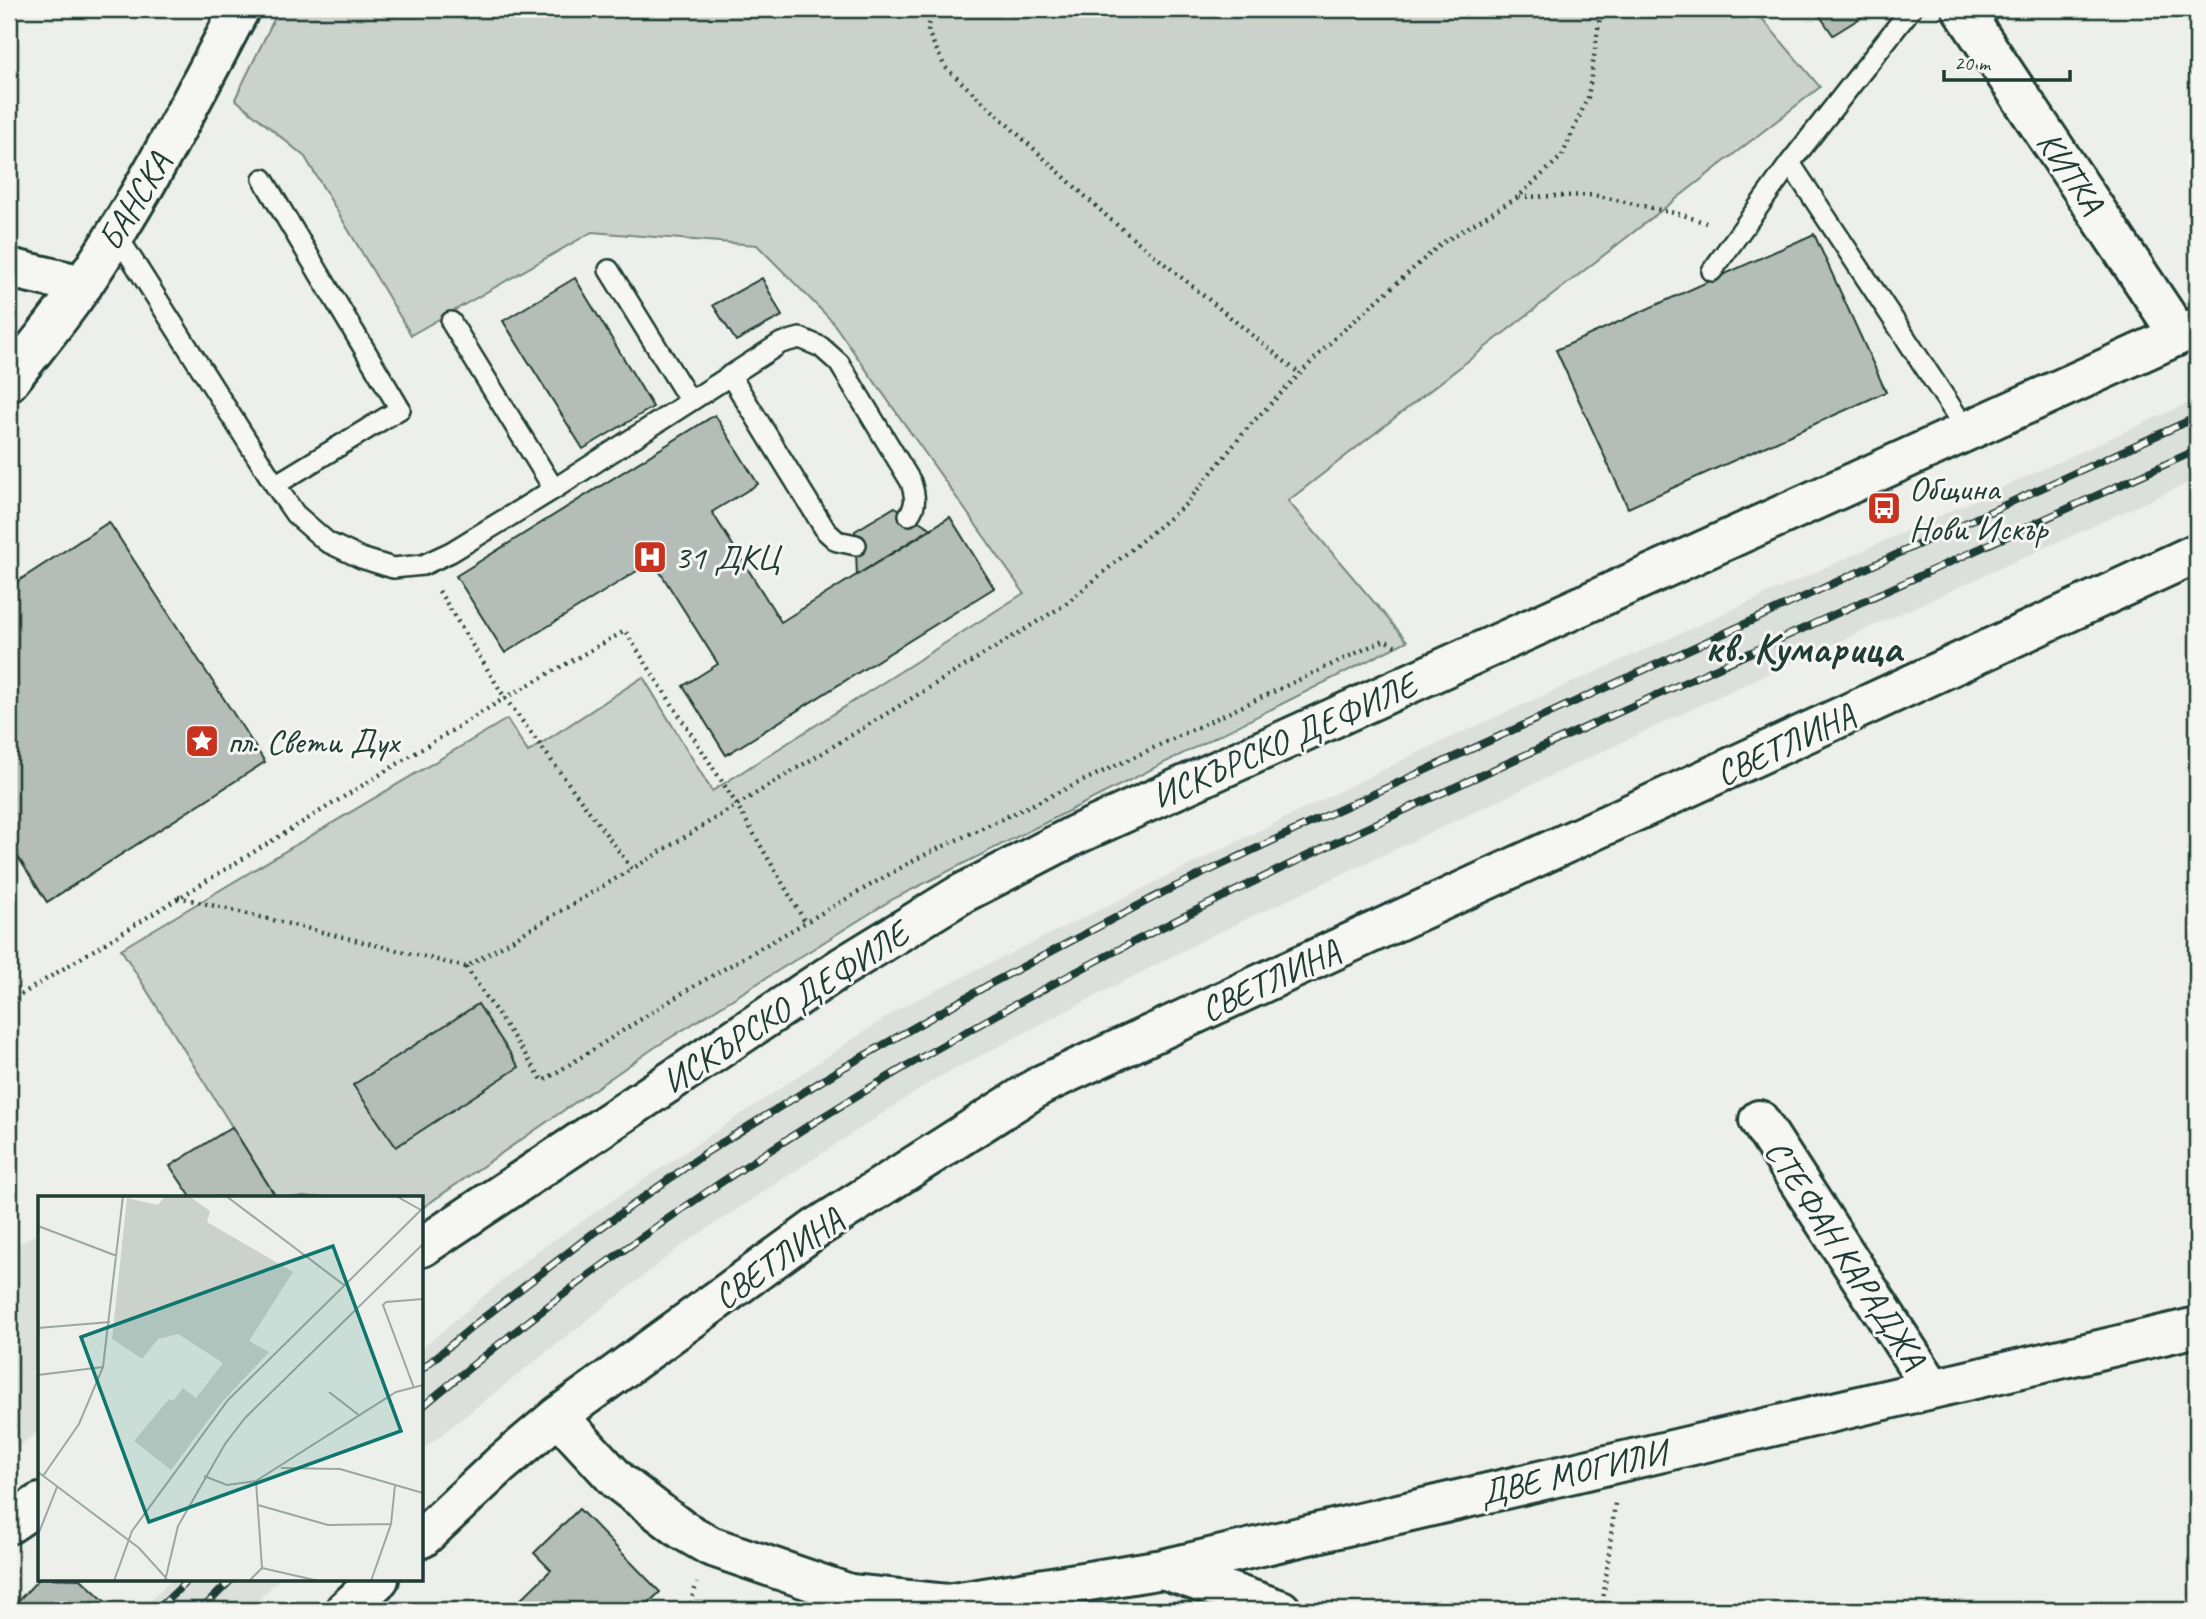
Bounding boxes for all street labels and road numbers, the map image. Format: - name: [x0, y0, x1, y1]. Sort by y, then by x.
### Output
- street label: КИТКА: [2027, 122, 2115, 224]
- street label: БАНСКА: [88, 143, 182, 259]
- street label: ИСКЪРСКО ДЕФИЛЕ: [1145, 660, 1427, 819]
- street label: СВЕТЛИНА: [1708, 692, 1863, 796]
- street label: ИСКЪРСКО ДЕФИЛЕ: [653, 909, 920, 1104]
- street label: СВЕТЛИНА: [1193, 928, 1348, 1032]
- street label: СТЕФАН КАРАДЖА: [1755, 1131, 1937, 1379]
- street label: СВЕТЛИНА: [705, 1197, 853, 1319]
- street label: ДВЕ МОГИЛИ: [1475, 1428, 1677, 1516]

